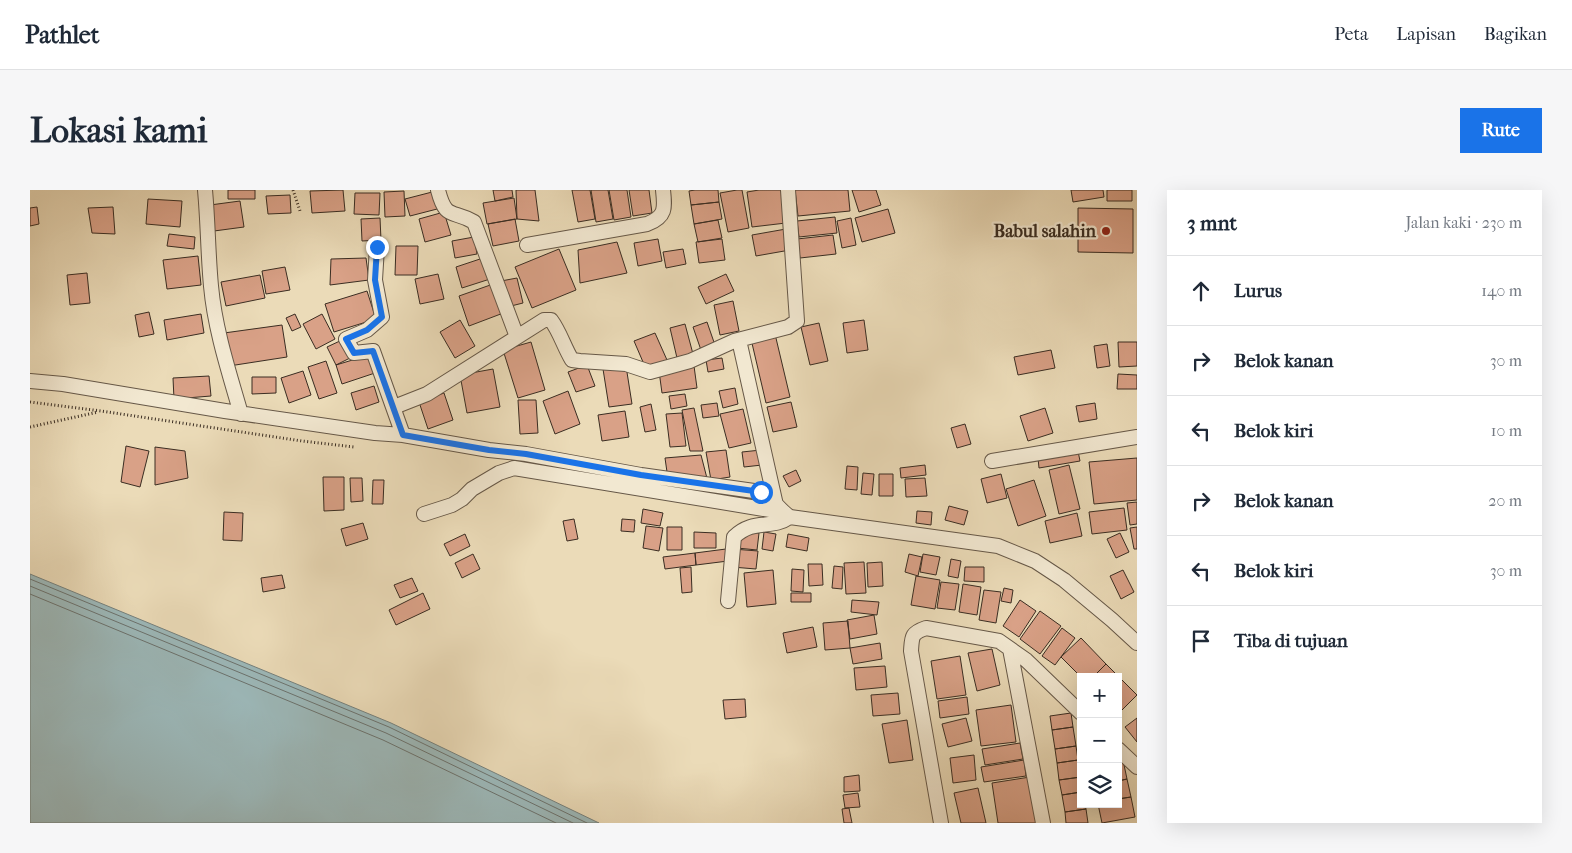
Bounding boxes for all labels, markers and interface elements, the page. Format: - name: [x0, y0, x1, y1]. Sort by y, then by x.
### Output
- text: Pathlet: [25, 21, 99, 49]
- text: Peta: [1334, 24, 1368, 45]
- text: Lapisan: [1396, 24, 1456, 45]
- text: Bagikan: [1484, 24, 1547, 45]
- button: Rute: [1460, 108, 1542, 153]
- text: Lokasi kami: [30, 110, 207, 151]
- text: 3 mnt: [1187, 211, 1237, 235]
- text: Jalan kaki · 230 m: [1405, 213, 1522, 232]
- place label: Babul salahin: [994, 221, 1097, 242]
- marker: Babul salahin: [1100, 225, 1112, 237]
- route end: [366, 236, 389, 259]
- icon: ahead: [1187, 277, 1215, 305]
- text: Lurus: [1234, 280, 1282, 302]
- text: 140 m: [1481, 281, 1522, 300]
- icon: right: [1187, 347, 1215, 375]
- text: Belok kanan: [1234, 350, 1334, 372]
- text: 30 m: [1490, 351, 1522, 370]
- icon: left: [1187, 417, 1215, 445]
- text: Belok kiri: [1234, 420, 1313, 442]
- text: 10 m: [1491, 421, 1522, 440]
- route start: [750, 481, 773, 504]
- icon: right: [1187, 487, 1215, 515]
- text: Belok kanan: [1234, 490, 1334, 512]
- text: 20 m: [1488, 491, 1522, 510]
- icon: left: [1187, 557, 1215, 585]
- text: Belok kiri: [1234, 560, 1313, 582]
- text: 30 m: [1490, 561, 1522, 580]
- icon: arrive: [1187, 627, 1215, 655]
- text: Tiba di tujuan: [1234, 630, 1348, 652]
- map controls: [1077, 673, 1122, 808]
- button: +: [1077, 673, 1122, 718]
- button: −: [1077, 718, 1122, 763]
- button: layers: [1077, 763, 1122, 808]

